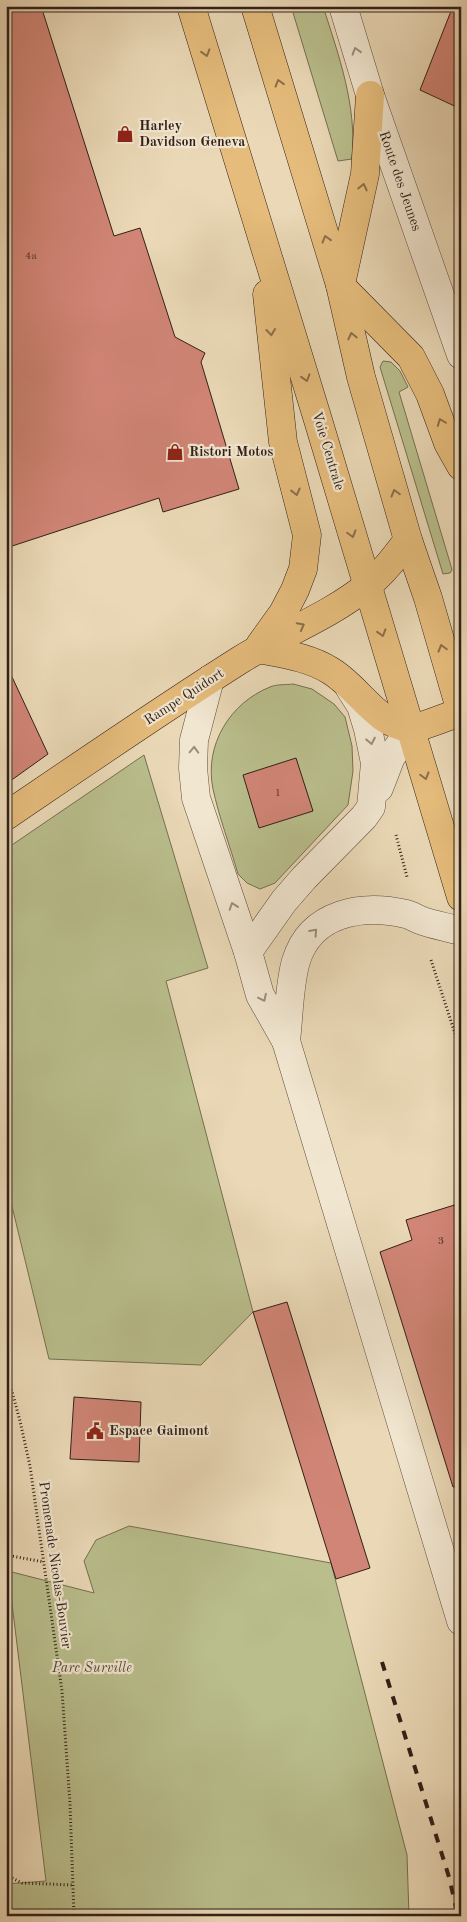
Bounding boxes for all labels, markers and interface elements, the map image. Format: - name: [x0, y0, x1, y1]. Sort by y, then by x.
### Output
- one-way arrow: [352, 47, 362, 55]
- one-way arrow: [200, 48, 210, 56]
- one-way arrow: [274, 80, 284, 88]
- place label: Harley Davidson Geneva: [139, 119, 245, 149]
- shop icon: Harley Davidson Geneva: [115, 124, 135, 144]
- street label: Route des Jeunes: [376, 129, 424, 233]
- one-way arrow: [357, 182, 367, 191]
- one-way arrow: [322, 235, 332, 243]
- house number: 4a: [25, 251, 37, 262]
- one-way arrow: [265, 328, 276, 336]
- one-way arrow: [347, 332, 358, 341]
- one-way arrow: [300, 374, 310, 382]
- street label: Voie Centrale: [309, 410, 347, 492]
- one-way arrow: [436, 418, 447, 427]
- shop icon: Ristori Motos: [165, 442, 185, 462]
- place label: Ristori Motos: [189, 445, 273, 459]
- one-way arrow: [290, 488, 300, 496]
- one-way arrow: [390, 490, 400, 498]
- one-way arrow: [347, 529, 357, 537]
- one-way arrow: [296, 622, 305, 632]
- one-way arrow: [376, 628, 386, 636]
- one-way arrow: [438, 644, 448, 653]
- street label: Rampe Quidort: [142, 666, 226, 728]
- one-way arrow: [365, 737, 375, 745]
- one-way arrow: [188, 745, 199, 753]
- one-way arrow: [420, 771, 430, 779]
- house number: 1: [275, 788, 281, 799]
- one-way arrow: [229, 902, 239, 911]
- one-way arrow: [308, 928, 317, 937]
- one-way arrow: [257, 993, 267, 1002]
- house number: 3: [438, 1236, 444, 1247]
- public building icon: Espace Gaimont: [85, 1421, 105, 1441]
- place label: Espace Gaimont: [109, 1424, 209, 1438]
- street label: Promenade Nicolas-Bouvier: [36, 1480, 74, 1650]
- park label: Parc Surville: [51, 1661, 132, 1675]

